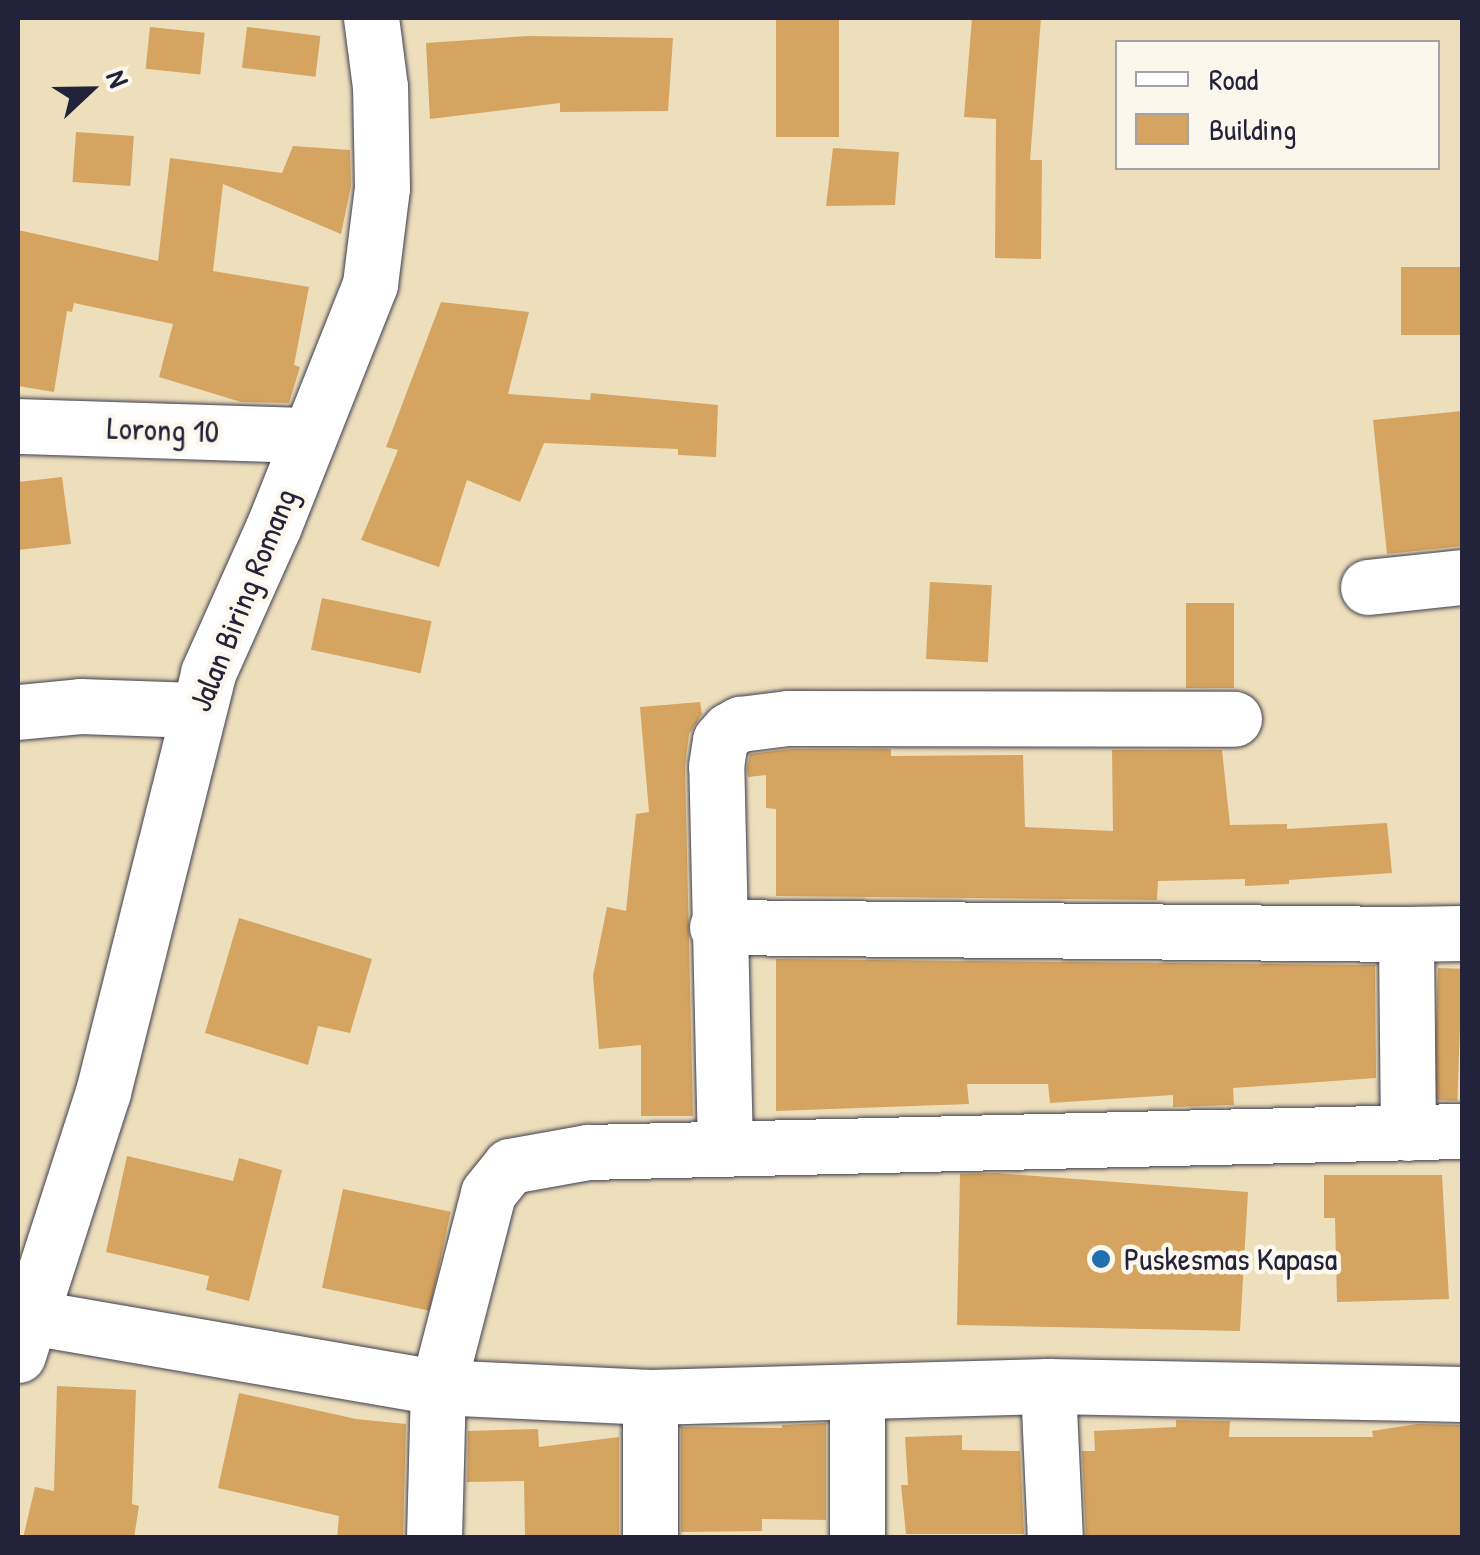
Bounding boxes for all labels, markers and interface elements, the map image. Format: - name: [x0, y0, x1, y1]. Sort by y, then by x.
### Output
- north arrow: [40, 40, 140, 140]
- legend: [1115, 40, 1440, 170]
- text: Road: [1209, 59, 1258, 99]
- text: N: [97, 65, 138, 93]
- text: Building: [1209, 109, 1296, 149]
- street label: Lorong 10: [106, 409, 220, 451]
- street label: Jalan Biring Romang: [181, 483, 305, 717]
- place label: Puskesmas Kapasa: [1124, 1240, 1337, 1278]
- marker: Puskesmas Kapasa: [1088, 1246, 1114, 1272]

